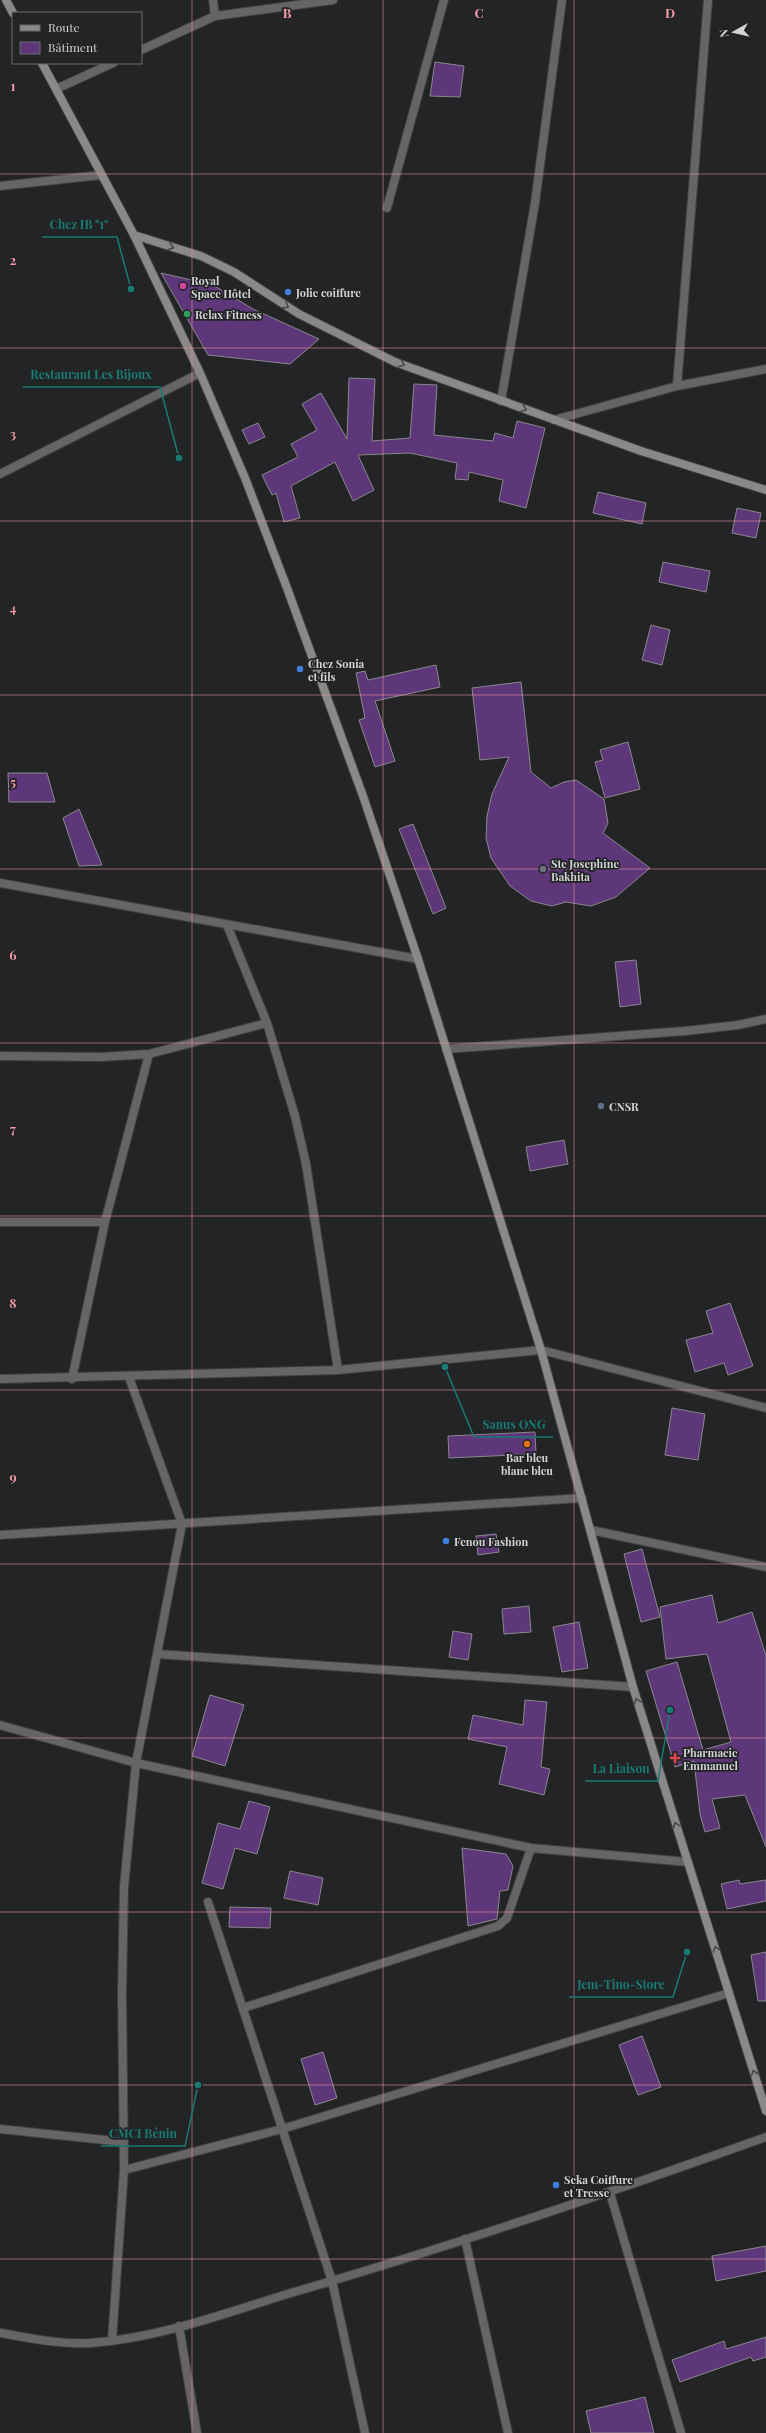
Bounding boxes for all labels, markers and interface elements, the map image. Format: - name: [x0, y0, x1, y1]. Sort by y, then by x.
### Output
- text: B: [283, 4, 292, 21]
- text: C: [474, 4, 484, 21]
- text: D: [665, 4, 675, 21]
- legend: [12, 12, 142, 64]
- north arrow: [714, 12, 754, 52]
- text: Route: [48, 19, 80, 35]
- text: N: [716, 28, 732, 38]
- text: Bâtiment: [48, 39, 98, 55]
- text: 1: [11, 77, 16, 94]
- callout: Chez IB "1": [42, 213, 117, 237]
- text: Chez IB "1": [50, 216, 108, 232]
- one-way arrow: [167, 242, 174, 251]
- text: 2: [10, 251, 17, 268]
- place label: Royal Space Hôtel: [191, 273, 251, 301]
- marker: Royal Space Hôtel: [178, 281, 188, 291]
- place label: Jolie coiffure: [295, 285, 361, 300]
- marker: Jolie coiffure: [283, 287, 293, 297]
- one-way arrow: [282, 301, 289, 309]
- place label: Relax Fitness: [195, 307, 262, 322]
- marker: Relax Fitness: [182, 309, 192, 319]
- one-way arrow: [398, 360, 405, 368]
- callout: Restaurant Les Bijoux: [23, 363, 160, 387]
- text: Restaurant Les Bijoux: [30, 366, 152, 382]
- one-way arrow: [520, 405, 527, 413]
- text: 3: [10, 425, 16, 442]
- text: 4: [10, 599, 17, 616]
- place label: Chez Sonia et fils: [308, 656, 365, 684]
- marker: Chez Sonia et fils: [295, 664, 305, 674]
- text: 5: [10, 773, 16, 790]
- place label: Ste Josephine Bakhita: [551, 856, 620, 884]
- marker: Ste Josephine Bakhita: [538, 864, 548, 874]
- text: 6: [9, 946, 17, 963]
- place label: CNSR: [609, 1099, 639, 1114]
- marker: CNSR: [596, 1101, 606, 1111]
- text: 7: [10, 1120, 16, 1137]
- text: 8: [9, 1294, 17, 1311]
- callout: Sanus ONG: [474, 1413, 553, 1437]
- text: Sanus ONG: [482, 1416, 546, 1432]
- marker: Bar bleu blanc bleu: [522, 1439, 532, 1449]
- place label: Bar bleu blanc bleu: [501, 1450, 553, 1478]
- text: 9: [9, 1468, 17, 1485]
- place label: Fenou Fashion: [454, 1534, 528, 1549]
- marker: Fenou Fashion: [441, 1536, 451, 1546]
- one-way arrow: [633, 1698, 642, 1705]
- place label: Pharmacie Emmanuel: [683, 1745, 739, 1773]
- marker: Pharmacie Emmanuel: [670, 1753, 680, 1763]
- callout: La Liaison: [585, 1757, 658, 1781]
- text: La Liaison: [592, 1760, 650, 1776]
- one-way arrow: [673, 1822, 681, 1829]
- one-way arrow: [712, 1946, 721, 1953]
- callout: Jem-Tino-Store: [569, 1973, 673, 1997]
- text: Jem-Tino-Store: [576, 1976, 665, 1992]
- one-way arrow: [751, 2070, 759, 2077]
- callout: CMCI Bénin: [101, 2122, 185, 2146]
- text: CMCI Bénin: [109, 2125, 178, 2141]
- place label: Seka Coiffure et Tresse: [564, 2172, 633, 2200]
- marker: Seka Coiffure et Tresse: [551, 2180, 561, 2190]

